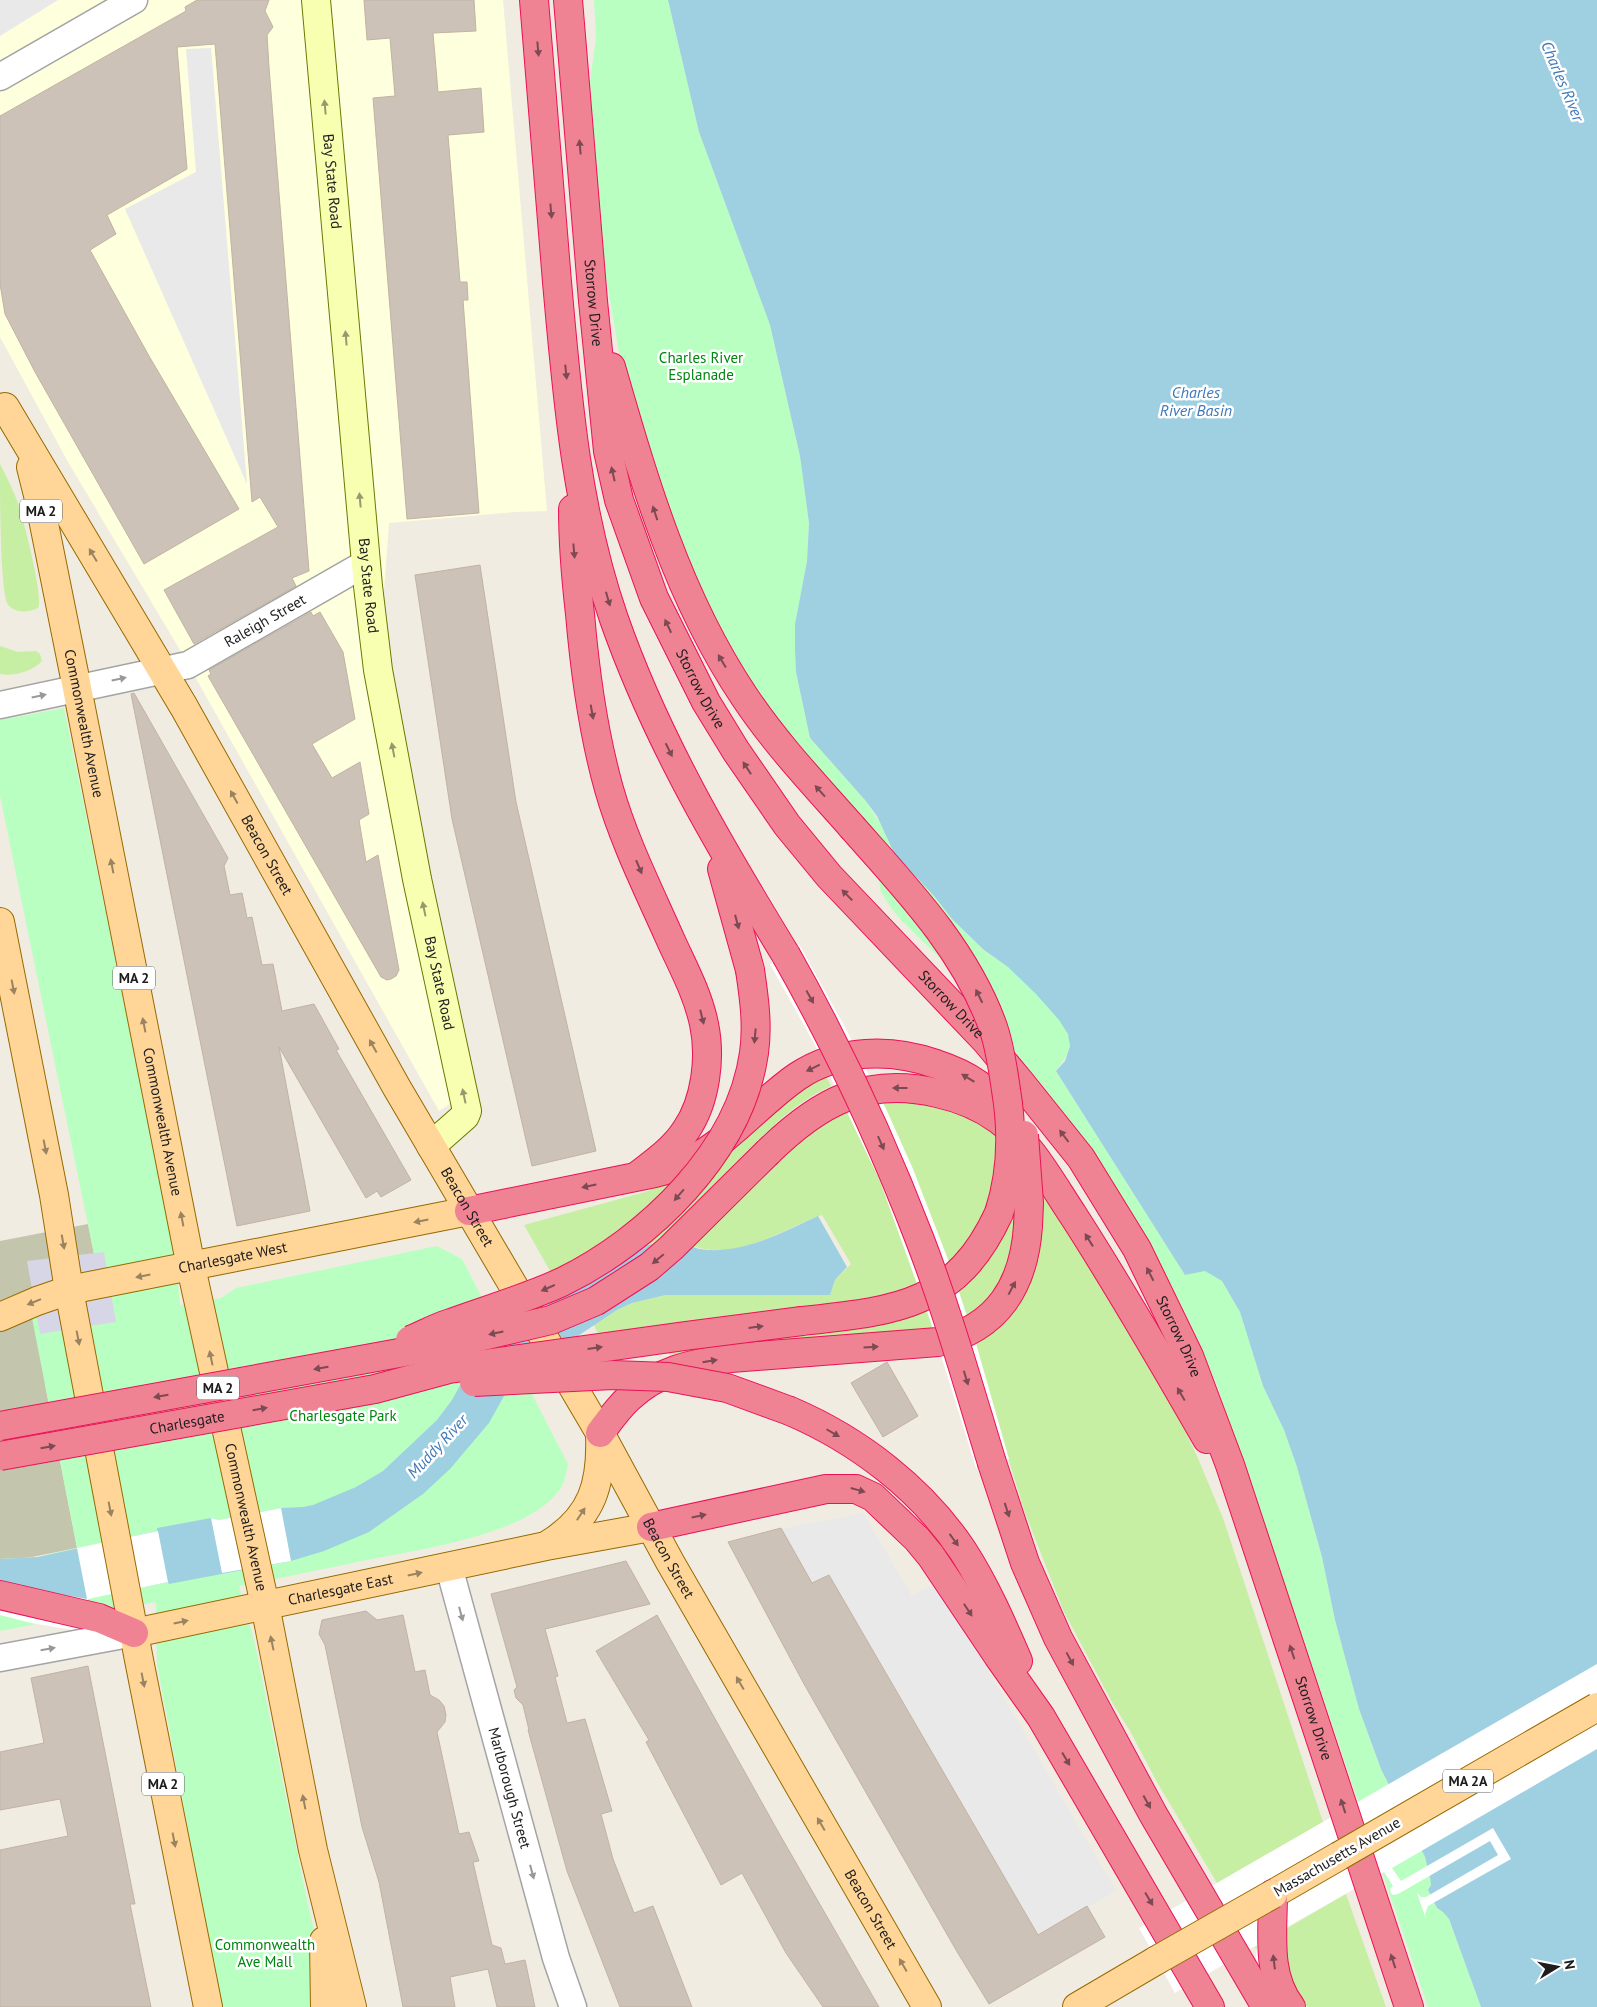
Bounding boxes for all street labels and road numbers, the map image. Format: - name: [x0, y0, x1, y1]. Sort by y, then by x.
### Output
- street label: Bay State Road: [319, 133, 346, 230]
- street label: Storrow Drive: [581, 259, 607, 347]
- road number: MA 2: [20, 500, 62, 522]
- street label: Bay State Road: [355, 537, 384, 634]
- street label: Raleigh Street: [221, 590, 309, 651]
- street label: Storrow Drive: [672, 646, 730, 732]
- street label: Commonwealth Avenue: [60, 648, 108, 799]
- street label: Beacon Street: [237, 811, 297, 898]
- street label: Bay State Road: [421, 934, 459, 1032]
- road number: MA 2: [113, 966, 155, 990]
- street label: Storrow Drive: [915, 966, 989, 1042]
- street label: Commonwealth Avenue: [139, 1046, 187, 1198]
- street label: Beacon Street: [437, 1164, 498, 1250]
- street label: Charlesgate West: [177, 1237, 289, 1277]
- street label: Storrow Drive: [1152, 1293, 1206, 1379]
- road number: MA 2: [197, 1376, 239, 1400]
- street label: Charlesgate: [148, 1406, 226, 1438]
- street label: Commonwealth Avenue: [221, 1441, 272, 1593]
- street label: Beacon Street: [639, 1515, 699, 1602]
- street label: Charlesgate East: [286, 1569, 395, 1609]
- street label: Storrow Drive: [1291, 1673, 1337, 1762]
- street label: Marlborough Street: [484, 1725, 536, 1850]
- road number: MA 2A: [1443, 1770, 1493, 1792]
- road number: MA 2: [142, 1772, 184, 1796]
- street label: Massachusetts Avenue: [1270, 1813, 1404, 1901]
- street label: Beacon Street: [841, 1866, 901, 1952]

